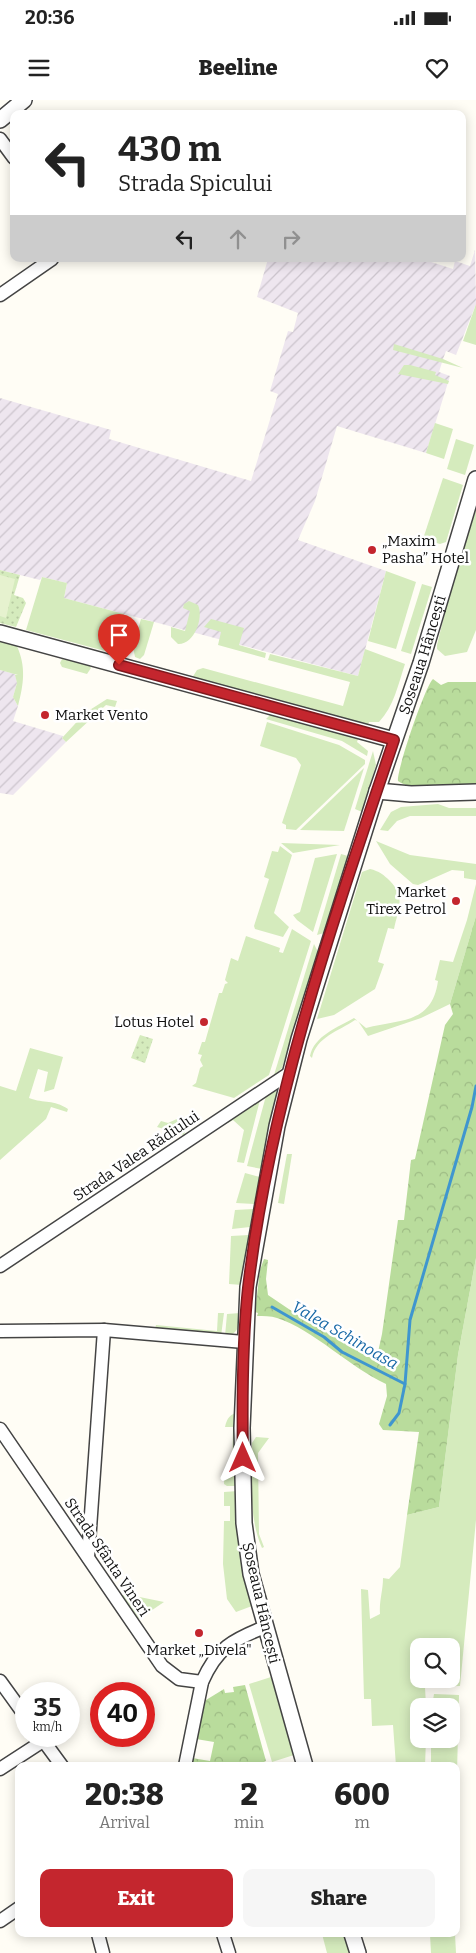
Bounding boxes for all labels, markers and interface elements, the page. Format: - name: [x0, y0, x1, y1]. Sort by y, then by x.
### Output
- text: 20:36: [25, 6, 74, 29]
- icon: menu: [25, 54, 53, 82]
- text: Beeline: [198, 54, 278, 81]
- icon: heart: [423, 54, 451, 82]
- text: 430 m: [118, 128, 221, 170]
- icon: left: [35, 130, 100, 195]
- text: Strada Spicului: [118, 170, 272, 197]
- icon: left: [171, 225, 199, 253]
- icon: ahead: [224, 225, 252, 253]
- icon: right: [277, 225, 305, 253]
- place label: „Maxim Pasha” Hotel: [382, 532, 469, 567]
- marker: „Maxim Pasha” Hotel: [366, 544, 378, 556]
- street label: Șoseaua Hâncești: [395, 593, 450, 717]
- pin: [98, 614, 140, 665]
- icon: arrive: [105, 621, 133, 649]
- place label: Market Vento: [55, 706, 148, 724]
- marker: Market Vento: [39, 709, 51, 721]
- place label: Market Tirex Petrol: [366, 883, 447, 918]
- marker: Market Tirex Petrol: [450, 895, 462, 907]
- place label: Lotus Hotel: [114, 1013, 194, 1031]
- marker: Lotus Hotel: [198, 1016, 210, 1028]
- street label: Strada Valea Rădiului: [70, 1107, 203, 1205]
- water label: Valea Schinoasa: [288, 1297, 402, 1373]
- position arrow: [216, 1431, 268, 1483]
- street label: Strada Sfânta Vineri: [61, 1494, 154, 1620]
- street label: Șoseaua Hâncești: [237, 1541, 284, 1666]
- marker: Market „Divela": [193, 1627, 205, 1639]
- map controls: [410, 1638, 460, 1748]
- button: search: [410, 1638, 460, 1688]
- place label: Market „Divela": [146, 1641, 252, 1659]
- speed limit sign: 40: [90, 1682, 155, 1747]
- text: 35: [33, 1693, 62, 1723]
- button: layers: [410, 1698, 460, 1748]
- text: km/h: [33, 1720, 62, 1734]
- text: 20:38: [85, 1777, 164, 1813]
- text: 2: [240, 1777, 258, 1813]
- text: 600: [334, 1777, 390, 1813]
- text: Arrival: [99, 1813, 150, 1832]
- text: min: [234, 1813, 264, 1832]
- text: m: [354, 1813, 370, 1832]
- button: Exit: [40, 1869, 233, 1927]
- button: Share: [243, 1869, 435, 1927]

